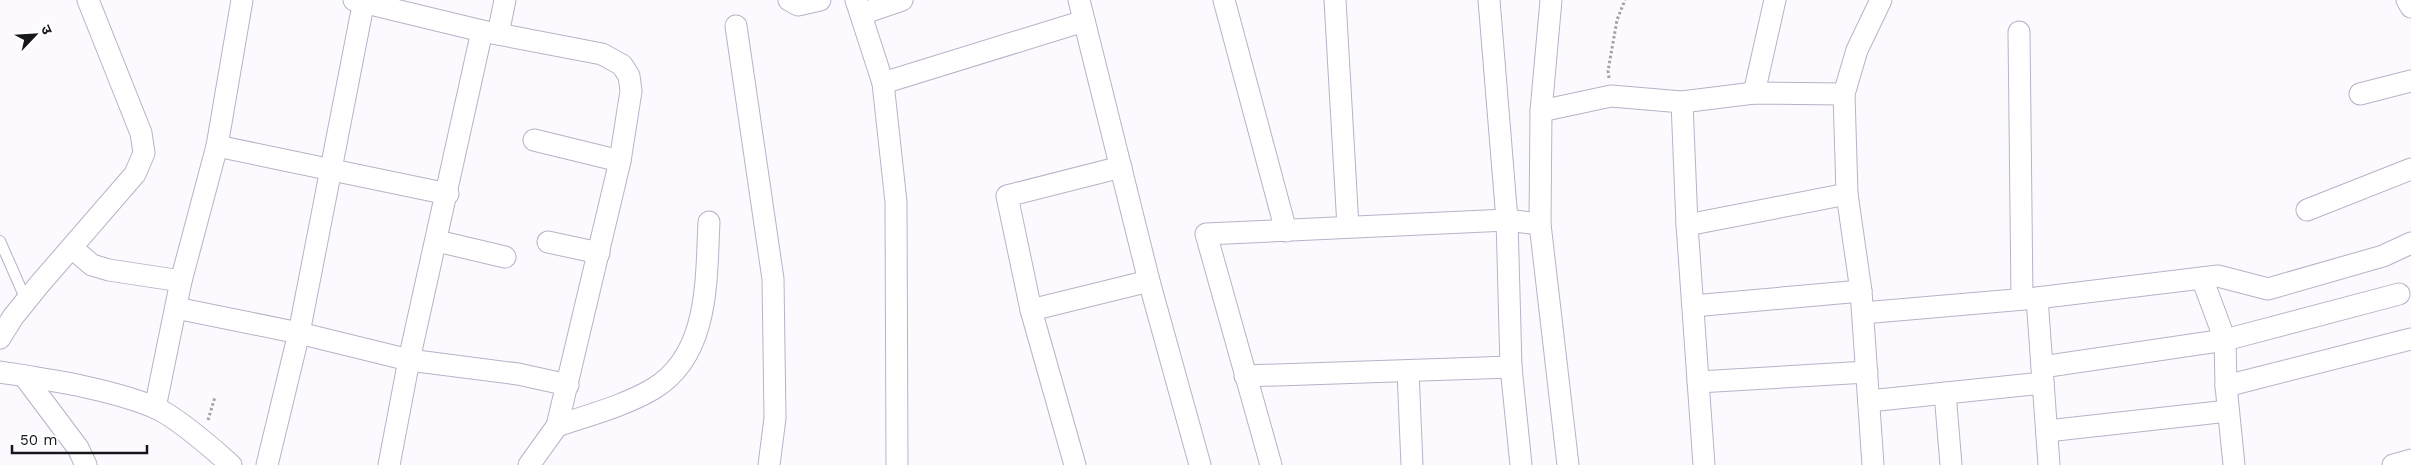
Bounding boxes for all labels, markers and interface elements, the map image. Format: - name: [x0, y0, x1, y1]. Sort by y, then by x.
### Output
- north arrow: [10, 10, 60, 60]
- text: उ: [38, 22, 56, 37]
- scale bar: [12, 422, 148, 454]
- text: 50 m: [20, 431, 57, 449]

